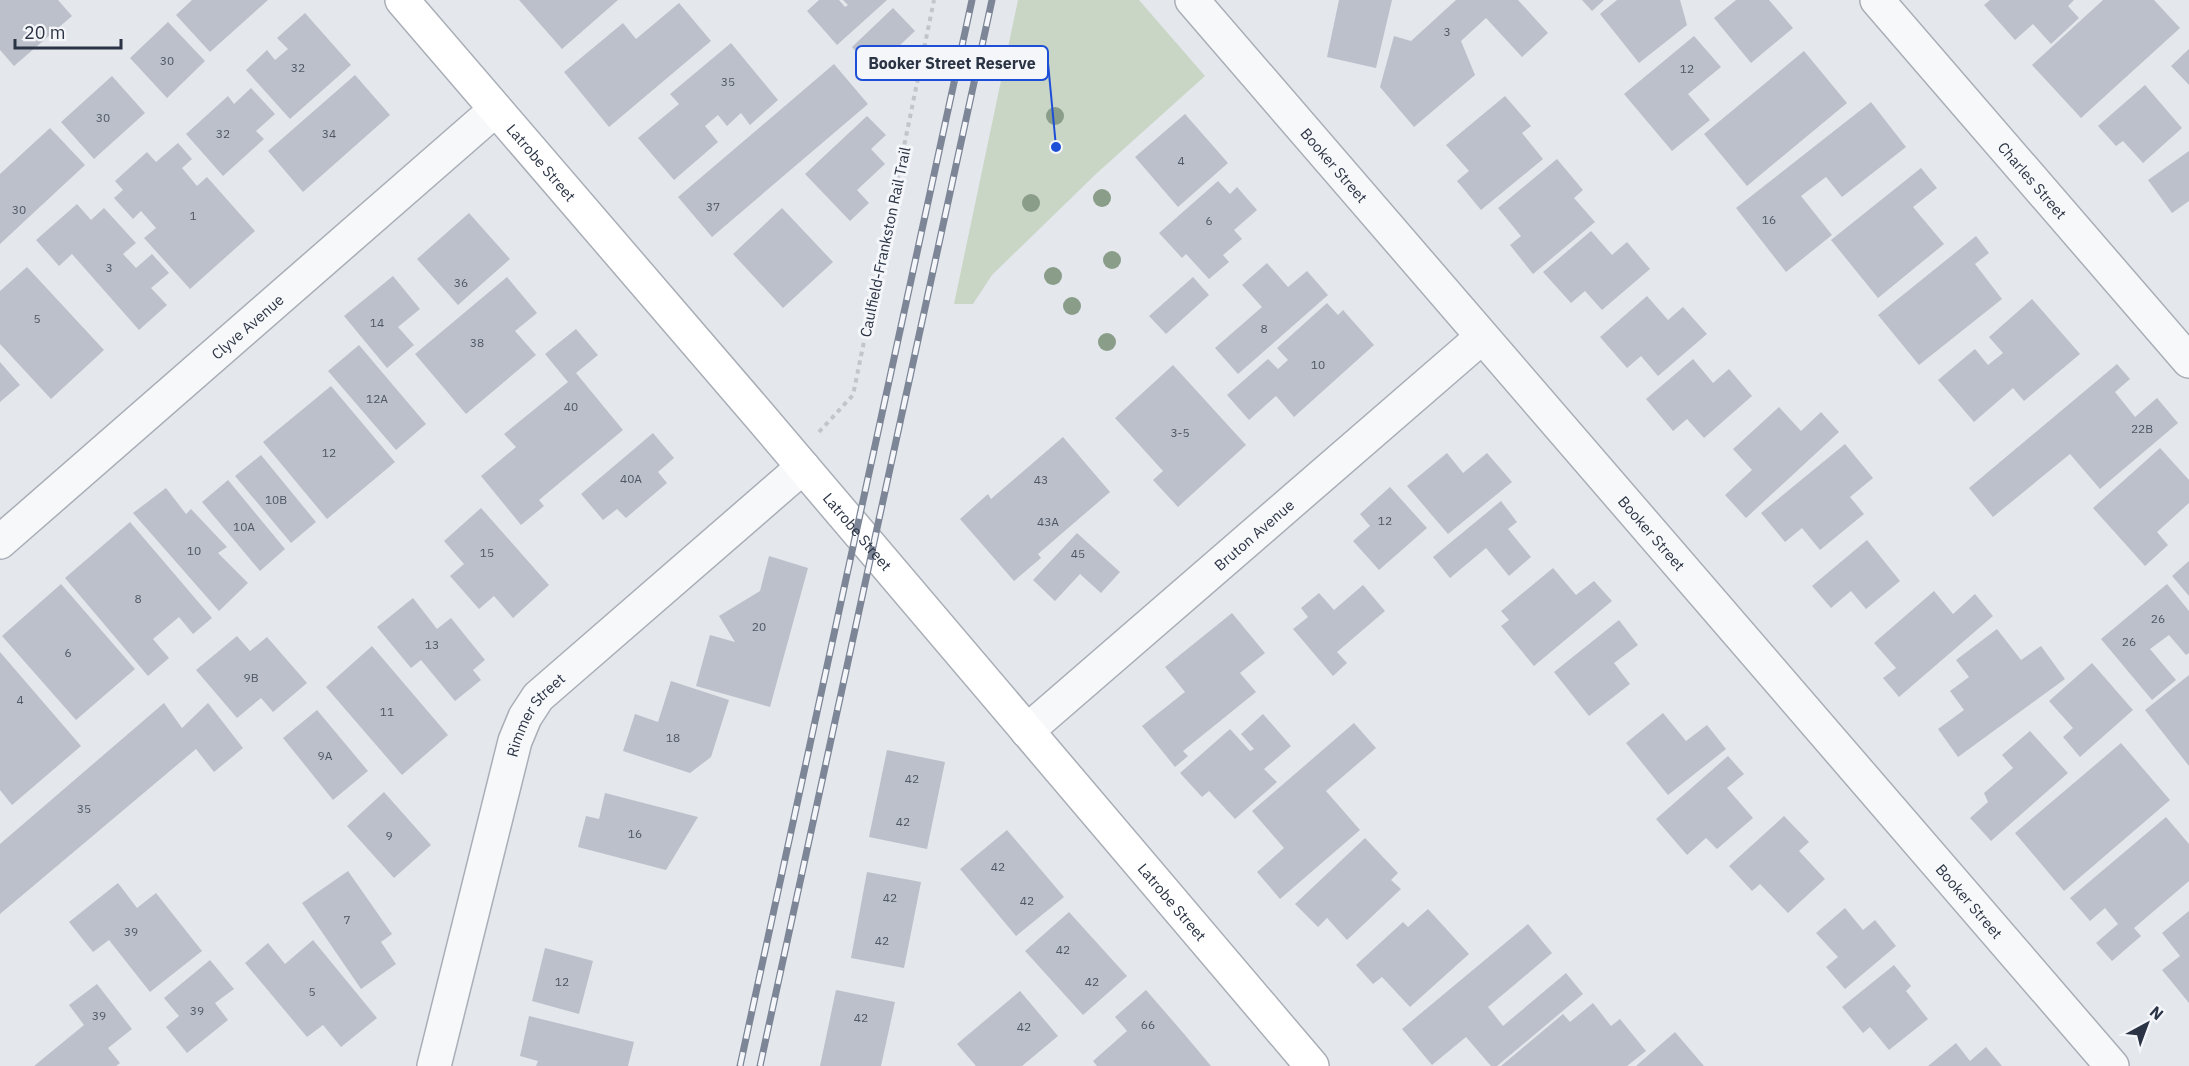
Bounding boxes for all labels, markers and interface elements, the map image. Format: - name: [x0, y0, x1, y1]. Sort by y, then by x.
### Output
- scale bar: [15, 12, 122, 50]
- text: 20 m: [24, 21, 66, 44]
- house number: 3: [1443, 24, 1451, 39]
- callout: Booker Street Reserve: [856, 46, 1048, 80]
- house number: 30: [160, 53, 174, 68]
- text: Booker Street Reserve: [868, 53, 1036, 73]
- house number: 32: [291, 60, 305, 75]
- house number: 12: [1680, 61, 1694, 76]
- house number: 35: [721, 74, 735, 89]
- house number: 30: [96, 110, 110, 125]
- street label: Latrobe Street: [503, 120, 580, 205]
- street label: Booker Street: [1297, 124, 1372, 206]
- house number: 32: [216, 126, 230, 141]
- house number: 34: [322, 126, 336, 141]
- street label: Charles Street: [1994, 138, 2071, 223]
- street label: Caulfield-Frankston Rail Trail: [856, 145, 914, 339]
- house number: 4: [1177, 153, 1185, 168]
- house number: 37: [706, 199, 720, 214]
- house number: 30: [12, 202, 26, 217]
- house number: 1: [189, 208, 197, 223]
- house number: 16: [1762, 212, 1776, 227]
- house number: 6: [1205, 213, 1213, 228]
- house number: 3: [105, 260, 113, 275]
- house number: 36: [454, 275, 468, 290]
- street label: Clyve Avenue: [207, 290, 287, 363]
- house number: 5: [33, 311, 41, 326]
- house number: 14: [370, 315, 384, 330]
- house number: 8: [1260, 321, 1268, 336]
- house number: 38: [470, 335, 484, 350]
- house number: 10: [1311, 357, 1325, 372]
- house number: 12A: [366, 391, 388, 406]
- house number: 40: [564, 399, 578, 414]
- house number: 22B: [2131, 421, 2153, 436]
- house number: 3-5: [1170, 425, 1190, 440]
- house number: 12: [322, 445, 336, 460]
- house number: 40A: [620, 471, 642, 486]
- house number: 43: [1034, 472, 1048, 487]
- street label: Latrobe Street: [819, 488, 896, 574]
- house number: 10B: [265, 492, 287, 507]
- street label: Booker Street: [1614, 492, 1689, 574]
- street label: Bruton Avenue: [1210, 495, 1298, 574]
- house number: 12: [1378, 513, 1392, 528]
- house number: 43A: [1037, 514, 1059, 529]
- house number: 10A: [233, 519, 255, 534]
- house number: 10: [187, 543, 201, 558]
- house number: 15: [480, 545, 494, 560]
- house number: 45: [1071, 546, 1085, 561]
- house number: 8: [134, 591, 142, 606]
- house number: 26: [2151, 611, 2165, 626]
- house number: 20: [752, 619, 766, 634]
- house number: 26: [2122, 634, 2136, 649]
- house number: 13: [425, 637, 439, 652]
- house number: 6: [64, 645, 72, 660]
- street label: Rimmer Street: [502, 669, 569, 759]
- house number: 9B: [243, 670, 259, 685]
- house number: 4: [16, 692, 24, 707]
- house number: 11: [380, 704, 394, 719]
- house number: 18: [666, 730, 680, 745]
- house number: 9A: [318, 748, 333, 763]
- house number: 42: [905, 771, 919, 786]
- house number: 35: [77, 801, 91, 816]
- house number: 42: [896, 814, 910, 829]
- house number: 16: [628, 826, 642, 841]
- house number: 9: [385, 828, 393, 843]
- house number: 42: [991, 859, 1005, 874]
- street label: Latrobe Street: [1134, 859, 1211, 945]
- street label: Booker Street: [1932, 860, 2007, 942]
- house number: 42: [883, 890, 897, 905]
- house number: 42: [1020, 893, 1034, 908]
- house number: 7: [343, 912, 351, 927]
- house number: 39: [124, 924, 138, 939]
- house number: 42: [875, 933, 889, 948]
- house number: 42: [1056, 942, 1070, 957]
- house number: 12: [555, 974, 569, 989]
- house number: 42: [1085, 974, 1099, 989]
- house number: 5: [308, 984, 316, 999]
- north arrow: [2117, 994, 2177, 1054]
- text: N: [2146, 1001, 2168, 1024]
- house number: 39: [190, 1003, 204, 1018]
- house number: 39: [92, 1008, 106, 1023]
- house number: 42: [854, 1010, 868, 1025]
- house number: 66: [1141, 1017, 1155, 1032]
- house number: 42: [1017, 1019, 1031, 1034]

